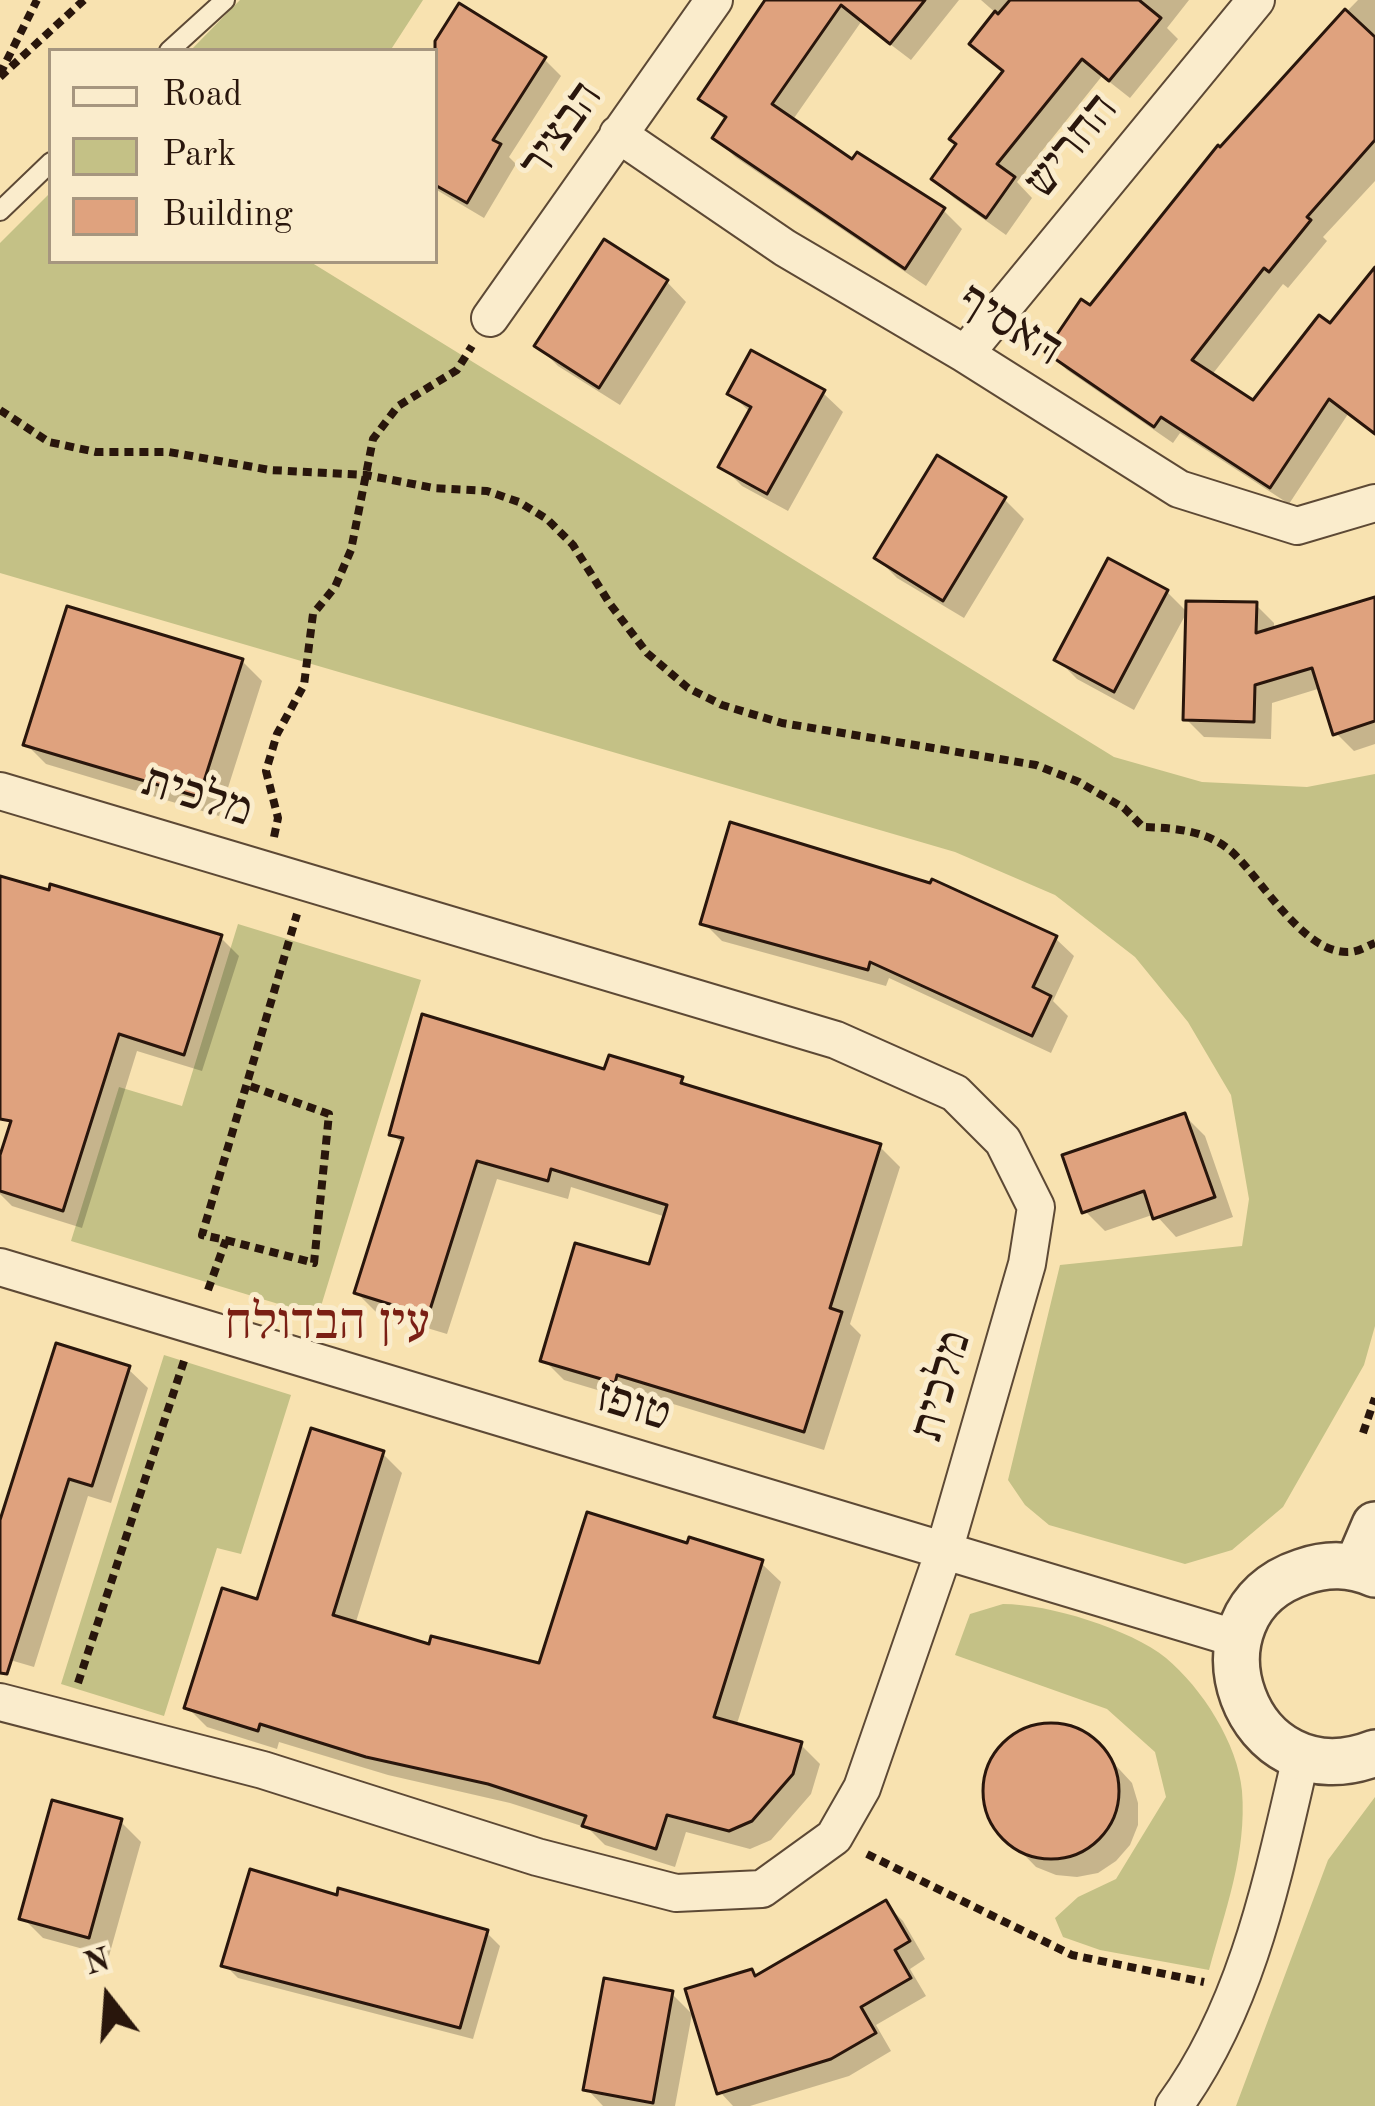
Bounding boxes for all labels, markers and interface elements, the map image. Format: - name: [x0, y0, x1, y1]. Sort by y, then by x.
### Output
- legend: [48, 48, 438, 264]
- street label: הבציר: [508, 71, 616, 191]
- text: Road: [162, 78, 242, 114]
- street label: החריש: [1013, 82, 1131, 210]
- text: Park: [162, 138, 236, 174]
- text: Building: [162, 198, 293, 234]
- street label: האסיף: [947, 272, 1073, 380]
- street label: מלכית: [135, 753, 259, 841]
- district label: עין הבדולח: [224, 1294, 430, 1356]
- street label: מלכית: [899, 1324, 985, 1448]
- street label: טופז: [589, 1368, 677, 1446]
- north arrow: [48, 1938, 168, 2058]
- text: N: [80, 1944, 114, 1983]

